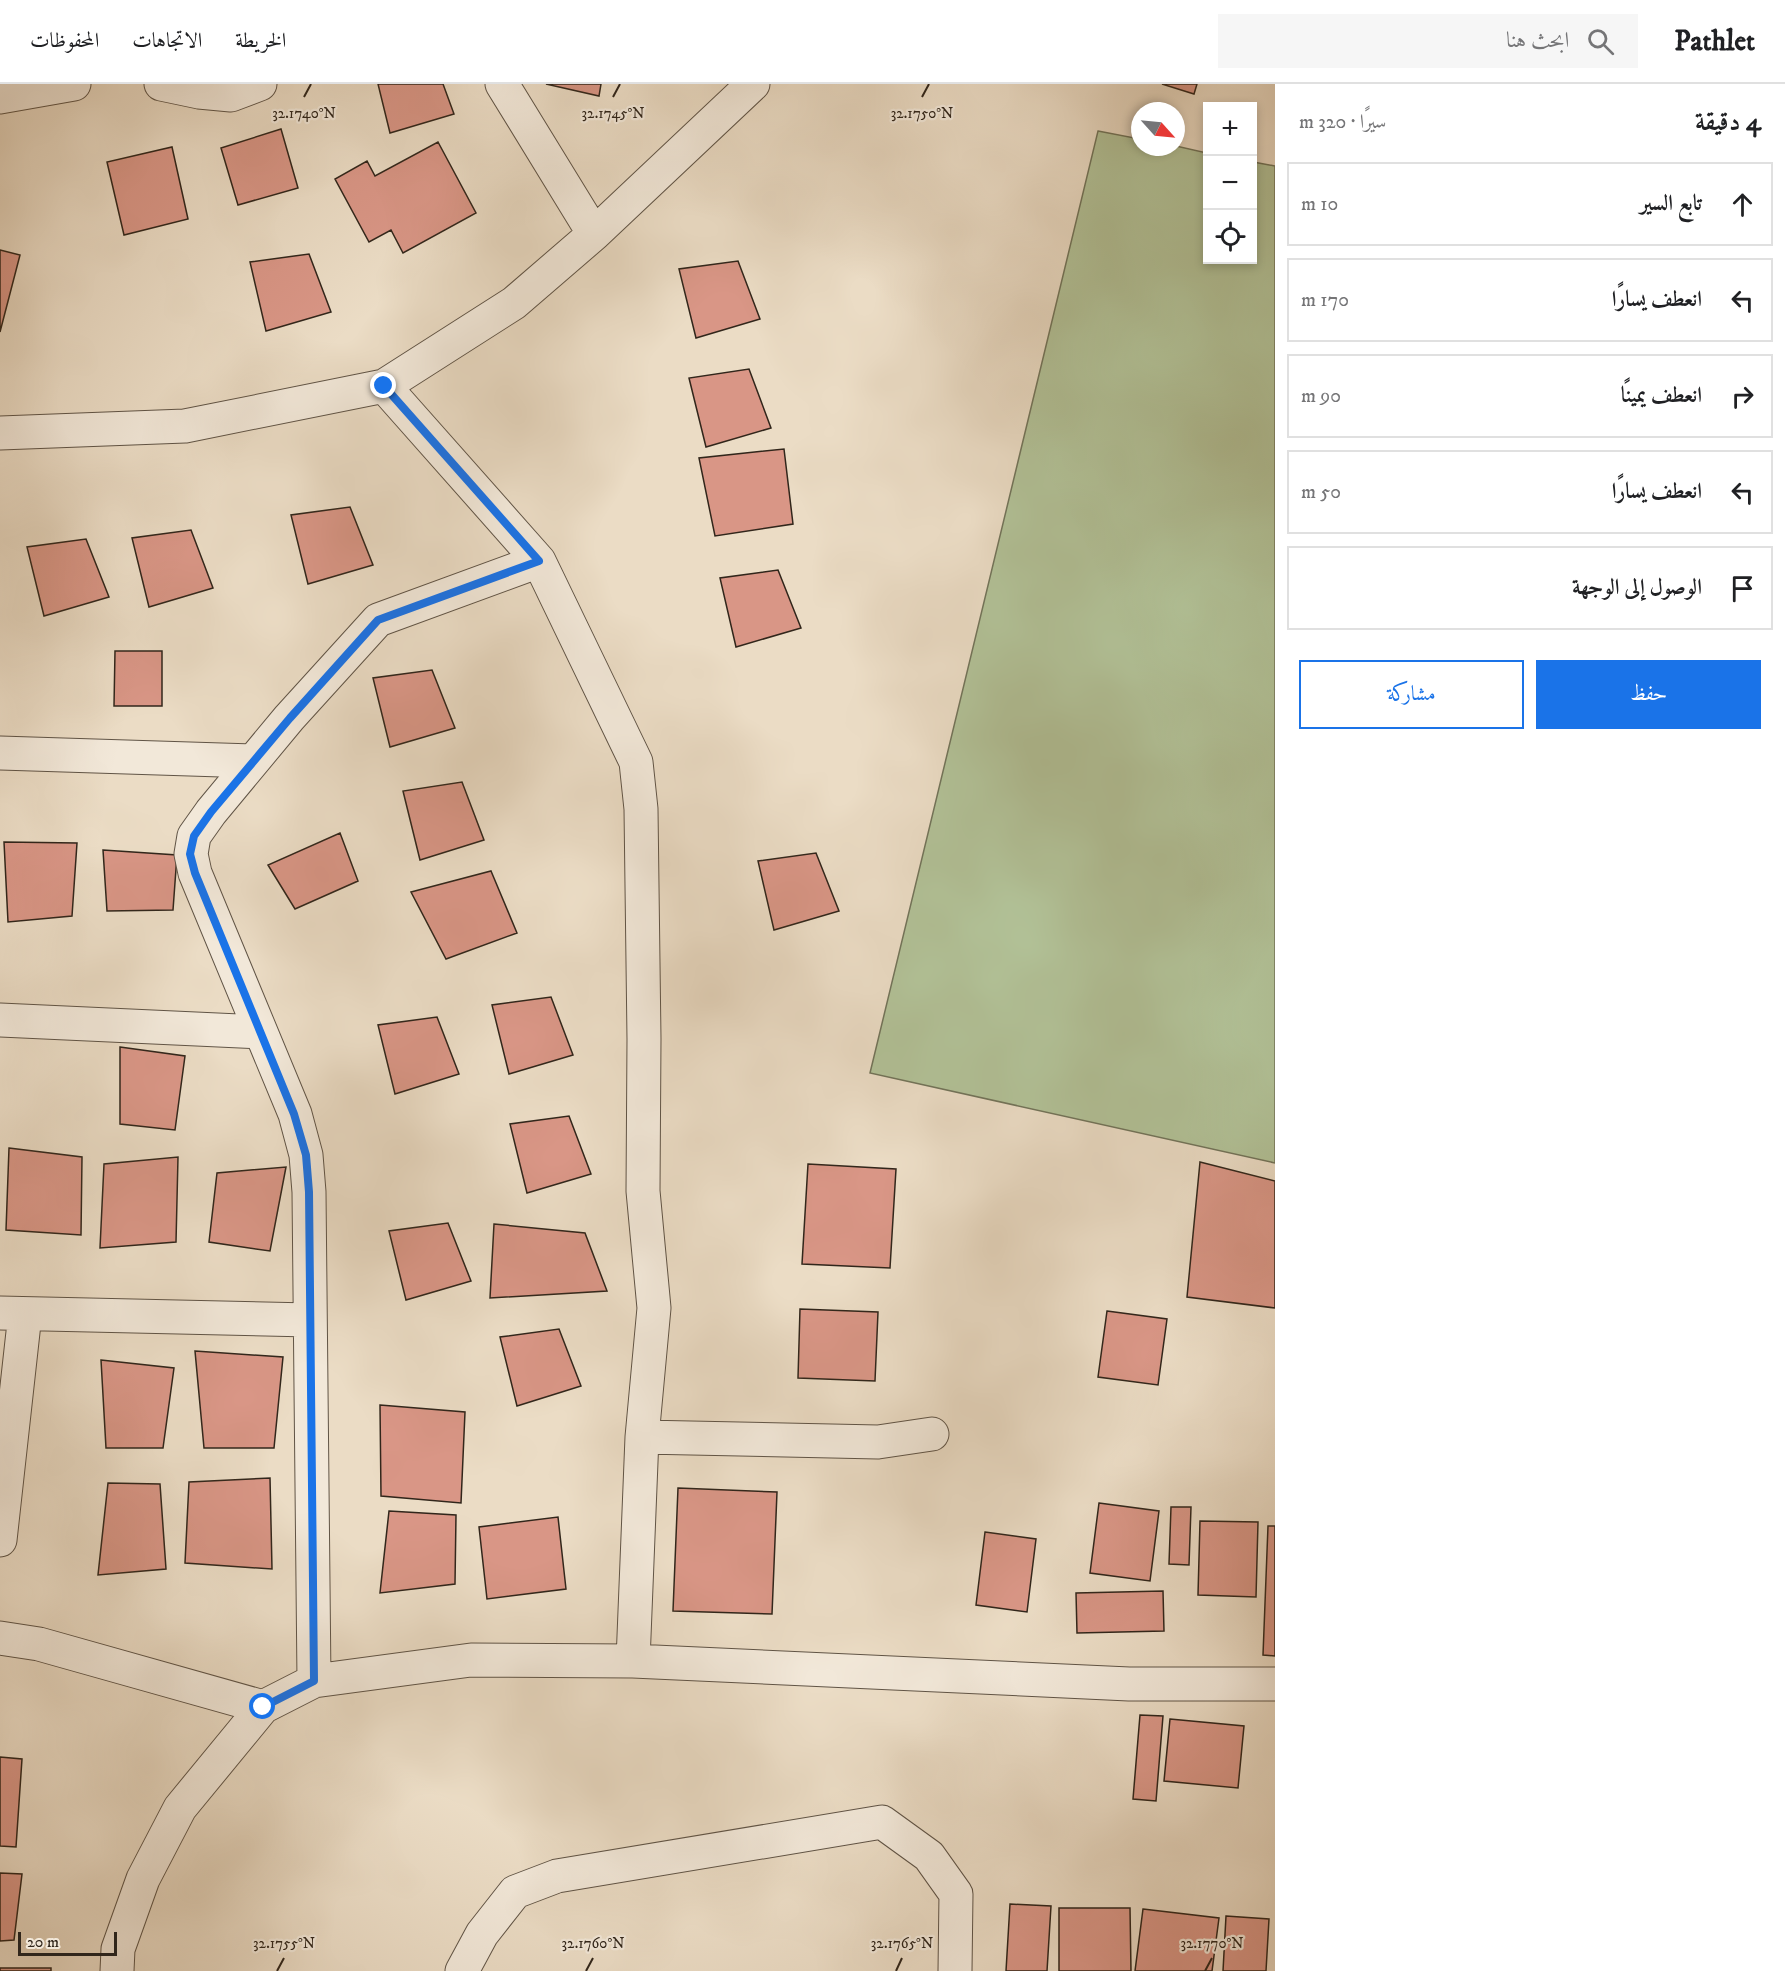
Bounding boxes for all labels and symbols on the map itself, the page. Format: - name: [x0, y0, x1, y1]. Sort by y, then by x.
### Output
- north arrow: [1131, 102, 1185, 156]
- text: 32.1740°N: [272, 104, 336, 123]
- text: 32.1745°N: [581, 104, 645, 123]
- text: 32.1750°N: [891, 104, 953, 123]
- route end: [370, 372, 396, 398]
- route start: [249, 1693, 275, 1719]
- scale bar: [18, 1929, 117, 1956]
- text: 32.1755°N: [253, 1934, 315, 1953]
- text: 32.1760°N: [561, 1934, 625, 1953]
- text: 32.1765°N: [871, 1934, 933, 1953]
- text: 32.1770°N: [1180, 1934, 1244, 1953]

